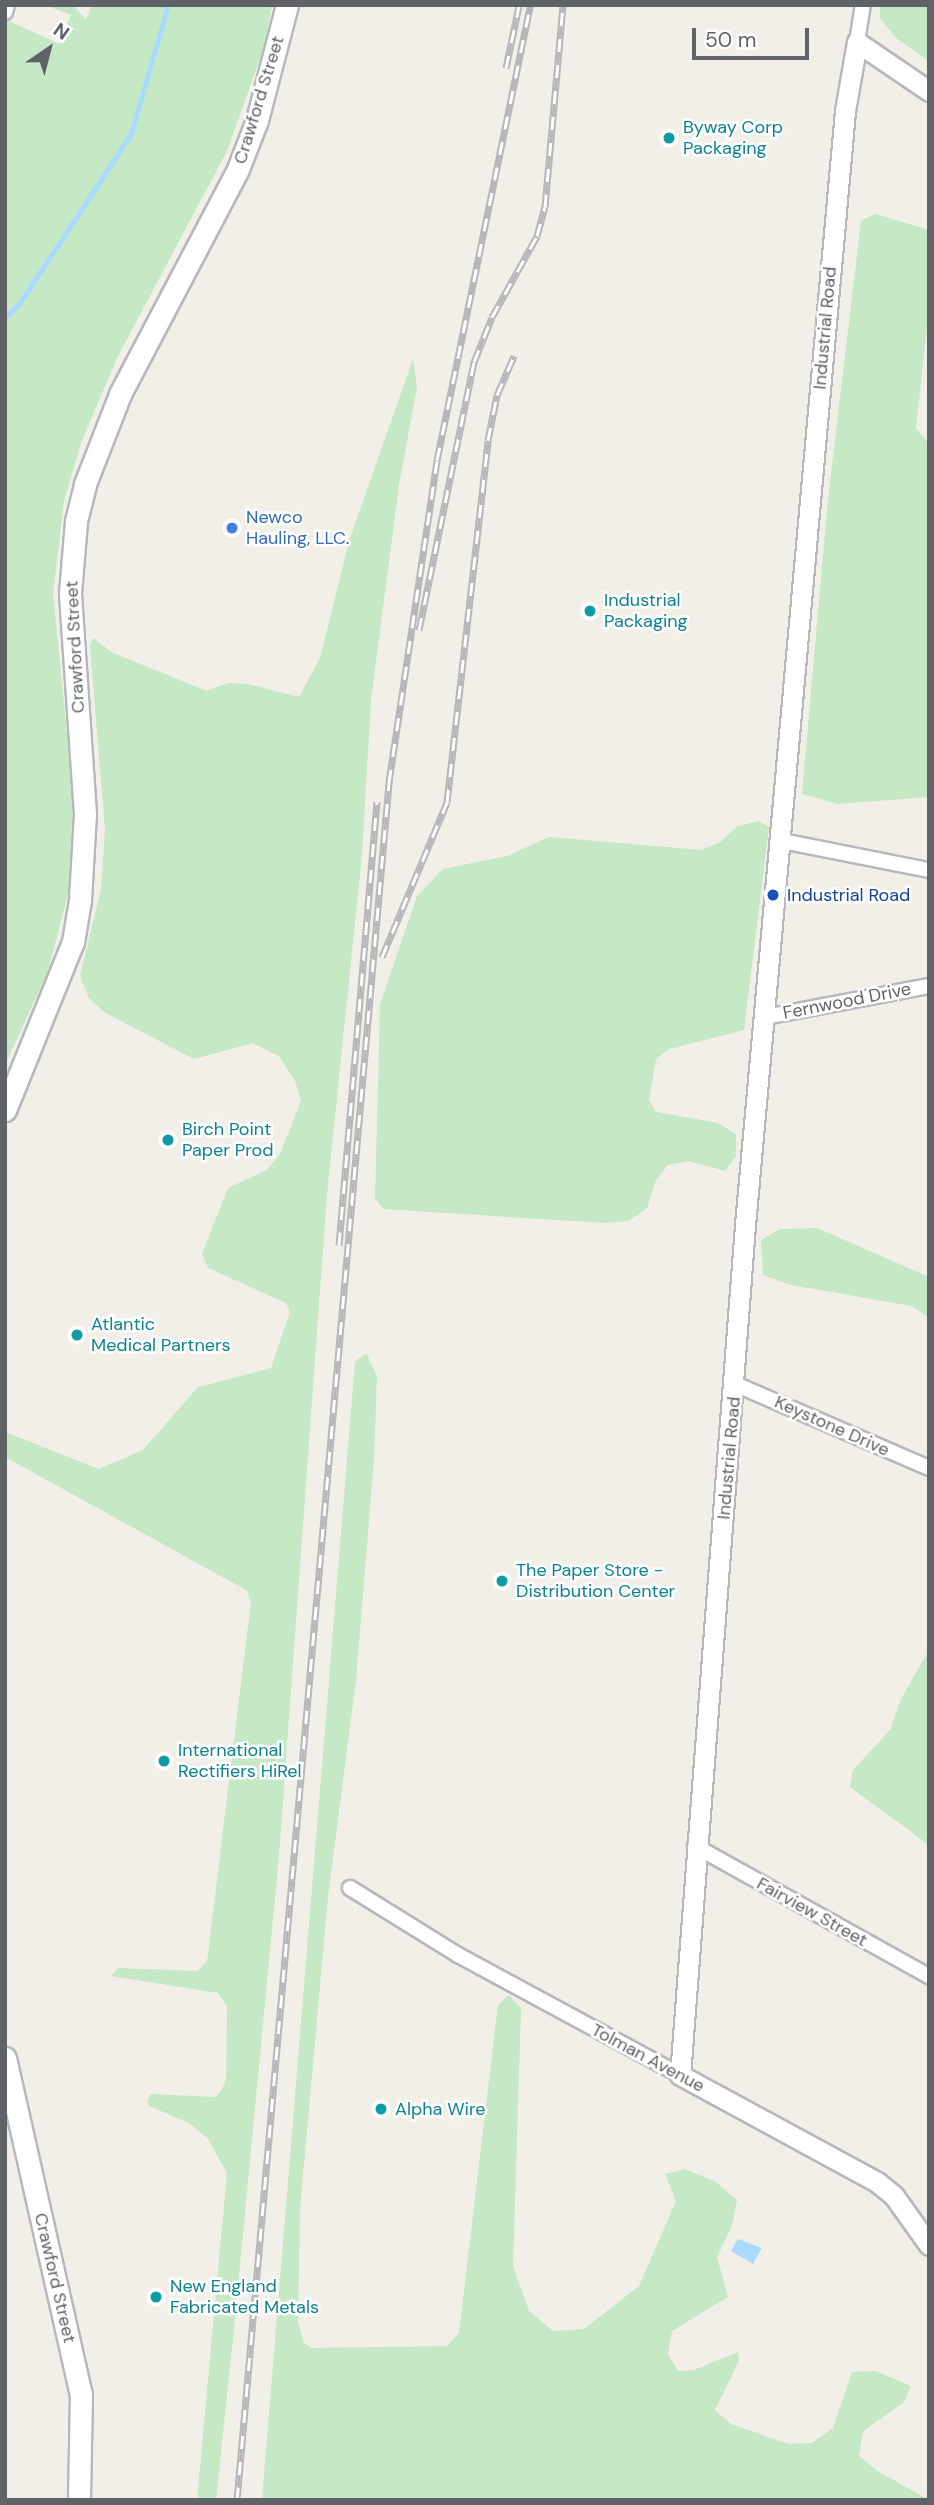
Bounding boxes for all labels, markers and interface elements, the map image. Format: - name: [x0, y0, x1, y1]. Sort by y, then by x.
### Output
- north arrow: [14, 14, 84, 84]
- scale bar: [696, 14, 813, 58]
- text: N: [48, 17, 74, 46]
- text: 50 m: [705, 26, 756, 54]
- street label: Crawford Street: [229, 33, 289, 167]
- place label: Byway Corp Packaging: [683, 117, 783, 160]
- marker: Byway Corp Packaging: [661, 130, 677, 146]
- street label: Industrial Road: [809, 266, 841, 390]
- place label: Newco Hauling, LLC.: [246, 507, 349, 550]
- marker: Newco Hauling, LLC.: [224, 520, 240, 536]
- street label: Crawford Street: [61, 580, 89, 714]
- place label: Industrial Packaging: [604, 590, 688, 632]
- marker: Industrial Packaging: [582, 603, 598, 619]
- place label: Industrial Road: [787, 884, 910, 906]
- marker: Industrial Road: [765, 887, 781, 903]
- street label: Fernwood Drive: [781, 978, 913, 1024]
- place label: Birch Point Paper Prod: [182, 1119, 273, 1162]
- marker: Birch Point Paper Prod: [160, 1132, 176, 1148]
- place label: Atlantic Medical Partners: [91, 1314, 231, 1356]
- marker: Atlantic Medical Partners: [69, 1327, 85, 1343]
- street label: Keystone Drive: [771, 1391, 893, 1461]
- street label: Industrial Road: [713, 1396, 745, 1520]
- place label: The Paper Store - Distribution Center: [516, 1560, 675, 1602]
- marker: The Paper Store - Distribution Center: [494, 1573, 510, 1589]
- place label: International Rectifiers HiRel: [178, 1740, 302, 1782]
- marker: International Rectifiers HiRel: [156, 1753, 172, 1769]
- street label: Fairview Street: [753, 1873, 871, 1951]
- street label: Tolman Avenue: [588, 2019, 708, 2097]
- place label: Alpha Wire: [395, 2098, 485, 2120]
- marker: Alpha Wire: [373, 2101, 389, 2117]
- street label: Crawford Street: [30, 2211, 80, 2345]
- place label: New England Fabricated Metals: [170, 2276, 319, 2318]
- marker: New England Fabricated Metals: [148, 2289, 164, 2305]

